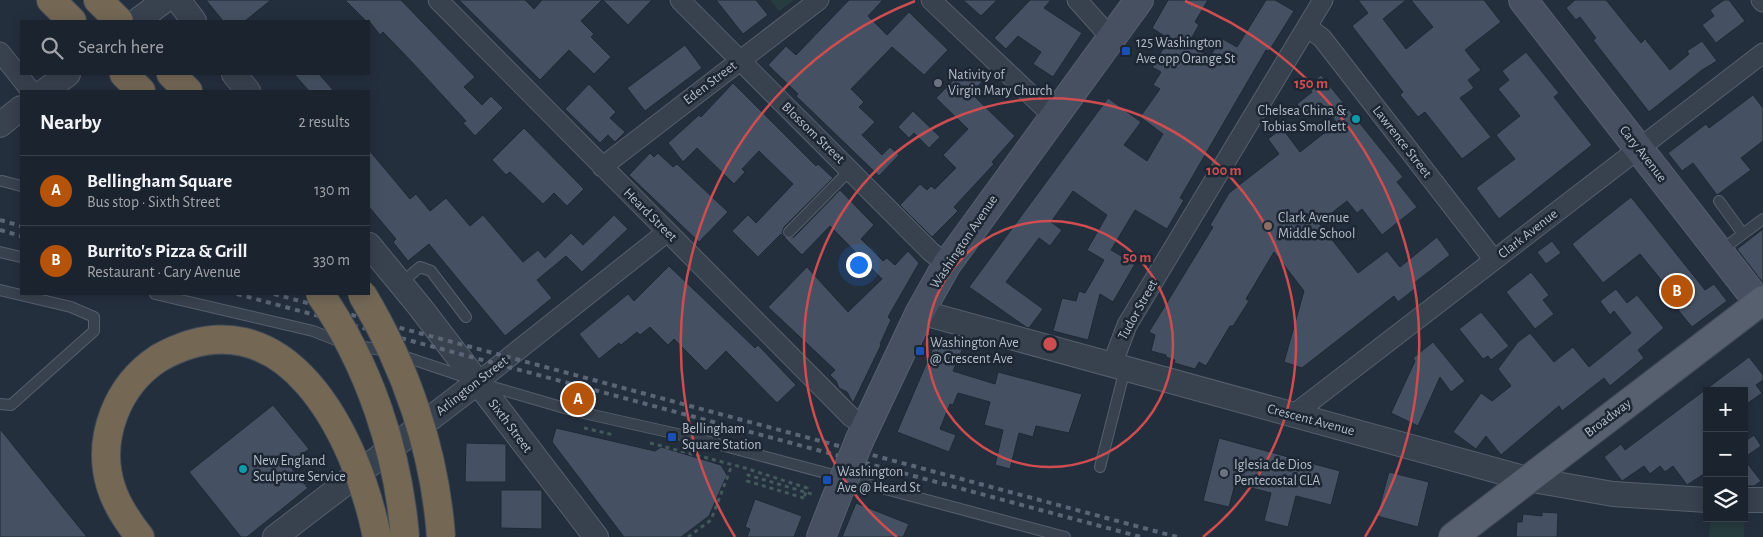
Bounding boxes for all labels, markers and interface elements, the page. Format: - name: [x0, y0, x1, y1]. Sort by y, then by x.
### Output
- search box: [20, 20, 370, 75]
- icon: search: [38, 34, 66, 62]
- place label: 125 Washington Ave opp Orange St: [1136, 36, 1236, 66]
- text: Search here: [78, 38, 164, 57]
- marker: 125 Washington Ave opp Orange St: [1120, 45, 1132, 57]
- street label: Eden Street: [681, 58, 740, 107]
- place label: Nativity of Virgin Mary Church: [948, 68, 1053, 98]
- text: 150 m: [1294, 76, 1328, 91]
- marker: Nativity of Virgin Mary Church: [932, 77, 944, 89]
- street label: Blossom Street: [779, 100, 848, 167]
- street label: Lawrence Street: [1370, 103, 1435, 181]
- place label: Chelsea China & Tobias Smollett: [1257, 104, 1347, 134]
- text: Nearby: [40, 112, 101, 133]
- marker: Chelsea China & Tobias Smollett: [1350, 113, 1362, 125]
- text: 2 results: [298, 114, 350, 130]
- street label: Cary Avenue: [1617, 123, 1669, 185]
- text: 100 m: [1206, 163, 1242, 178]
- text: Bellingham Square: [87, 172, 232, 191]
- text: A: [51, 182, 61, 198]
- text: 130 m: [314, 182, 350, 198]
- street label: Heard Street: [621, 186, 680, 245]
- street label: Washington Avenue: [928, 193, 1000, 291]
- text: Bus stop · Sixth Street: [87, 194, 220, 210]
- street label: Clark Avenue: [1496, 207, 1560, 261]
- place label: Clark Avenue Middle School: [1278, 211, 1355, 241]
- marker: Clark Avenue Middle School: [1262, 220, 1274, 232]
- text: Burrito's Pizza & Grill: [87, 242, 247, 261]
- text: 50 m: [1123, 250, 1151, 265]
- text: B: [51, 252, 61, 268]
- text: 330 m: [313, 252, 350, 268]
- your location: [846, 252, 872, 278]
- text: Restaurant · Cary Avenue: [87, 264, 241, 280]
- pin: B: [1661, 272, 1693, 310]
- street label: Tudor Street: [1116, 277, 1161, 343]
- centre of rings: [1041, 335, 1059, 353]
- place label: Washington Ave @ Crescent Ave: [930, 336, 1019, 366]
- marker: Washington Ave @ Crescent Ave: [914, 345, 926, 357]
- street label: Arlington Street: [433, 353, 511, 418]
- pin: A: [562, 380, 594, 418]
- map controls: [1703, 387, 1748, 522]
- button: +: [1703, 387, 1748, 432]
- street label: Broadway: [1582, 396, 1634, 440]
- street label: Sixth Street: [485, 397, 535, 456]
- street label: Crescent Avenue: [1266, 402, 1356, 438]
- place label: Bellingham Square Station: [682, 422, 762, 452]
- marker: Bellingham Square Station: [666, 431, 678, 443]
- button: −: [1703, 432, 1748, 477]
- place label: New England Sculpture Service: [253, 454, 346, 484]
- place label: Iglesia de Dios Pentecostal CLA: [1234, 458, 1320, 488]
- marker: New England Sculpture Service: [237, 463, 249, 475]
- place label: Washington Ave @ Heard St: [837, 465, 921, 495]
- marker: Iglesia de Dios Pentecostal CLA: [1218, 467, 1230, 479]
- marker: Washington Ave @ Heard St: [821, 474, 833, 486]
- button: layers: [1703, 477, 1748, 522]

